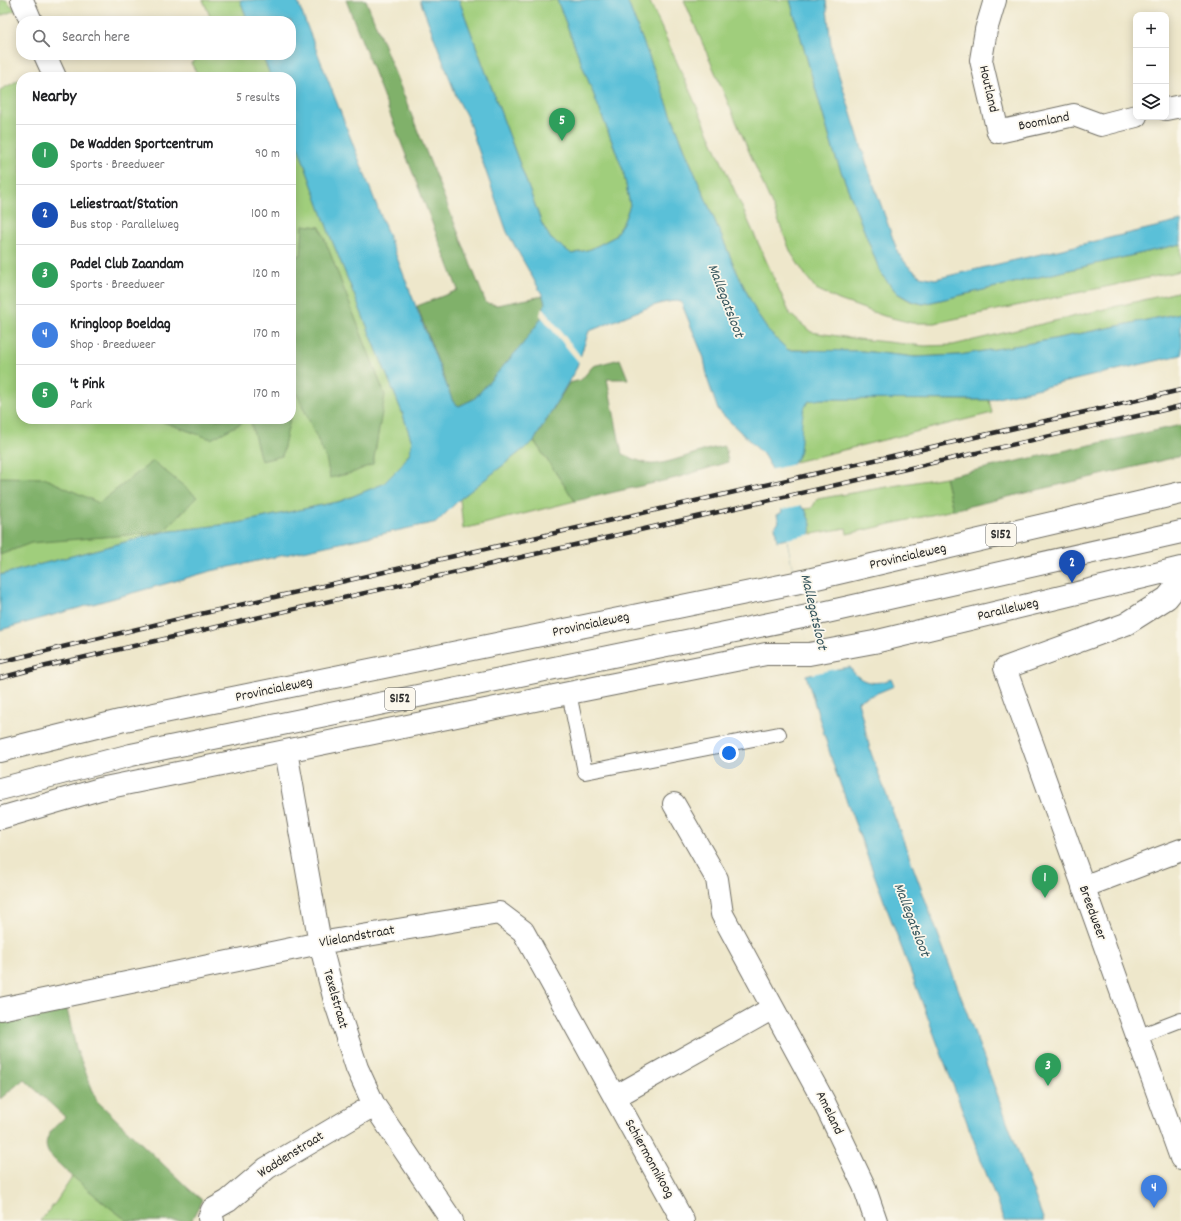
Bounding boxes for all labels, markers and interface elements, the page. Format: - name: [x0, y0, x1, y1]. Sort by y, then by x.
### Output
- map controls: [1133, 12, 1169, 120]
- button: +: [1133, 12, 1169, 48]
- search box: [16, 16, 296, 60]
- icon: search: [30, 27, 52, 49]
- text: Search here: [62, 27, 130, 49]
- button: −: [1133, 48, 1169, 84]
- street label: Houtland: [973, 64, 1003, 114]
- button: layers: [1133, 84, 1169, 120]
- text: Nearby: [32, 86, 76, 110]
- text: 5 results: [236, 89, 280, 108]
- street label: Boomland: [1017, 107, 1071, 137]
- pin: 5: [549, 108, 575, 141]
- text: De Wadden Sportcentrum: [70, 134, 213, 156]
- text: 1: [44, 145, 46, 164]
- text: 90 m: [255, 145, 280, 164]
- text: Sports · Breedweer: [70, 156, 165, 175]
- text: Leliestraat/Station: [70, 194, 178, 216]
- text: 2: [42, 205, 48, 224]
- text: 100 m: [251, 205, 280, 224]
- text: Bus stop · Parallelweg: [70, 216, 179, 235]
- text: Padel Club Zaandam: [70, 254, 184, 276]
- water label: Mallegatsloot: [701, 261, 750, 342]
- text: 3: [42, 265, 48, 284]
- text: 120 m: [252, 265, 280, 284]
- text: Sports · Breedweer: [70, 276, 165, 295]
- text: Kringloop Boeldag: [70, 314, 171, 336]
- text: 4: [42, 325, 48, 344]
- text: 170 m: [253, 325, 280, 344]
- text: Shop · Breedweer: [70, 336, 156, 355]
- text: 't Pink: [70, 374, 105, 396]
- text: 5: [42, 385, 48, 404]
- text: 170 m: [253, 385, 280, 404]
- text: Park: [70, 396, 92, 415]
- road number: S152: [986, 524, 1016, 546]
- street label: Provincialeweg: [868, 538, 948, 576]
- pin: 2: [1059, 550, 1085, 583]
- water label: Mallegatsloot: [794, 572, 833, 654]
- street label: Parallelweg: [975, 593, 1041, 627]
- street label: Provincialeweg: [551, 607, 631, 643]
- street label: Provincialeweg: [234, 672, 314, 708]
- road number: S152: [385, 688, 415, 710]
- your location: [719, 743, 739, 763]
- pin: 1: [1032, 865, 1058, 898]
- water label: Mallegatsloot: [887, 880, 936, 961]
- street label: Breedweer: [1073, 883, 1111, 944]
- street label: Vlielandstraat: [318, 921, 396, 953]
- street label: Texelstraat: [317, 967, 353, 1031]
- pin: 3: [1035, 1053, 1061, 1086]
- street label: Ameland: [810, 1088, 848, 1138]
- street label: Schiermonnikoog: [619, 1116, 679, 1202]
- street label: Waddenstraat: [254, 1127, 328, 1183]
- pin: 4: [1141, 1175, 1167, 1208]

